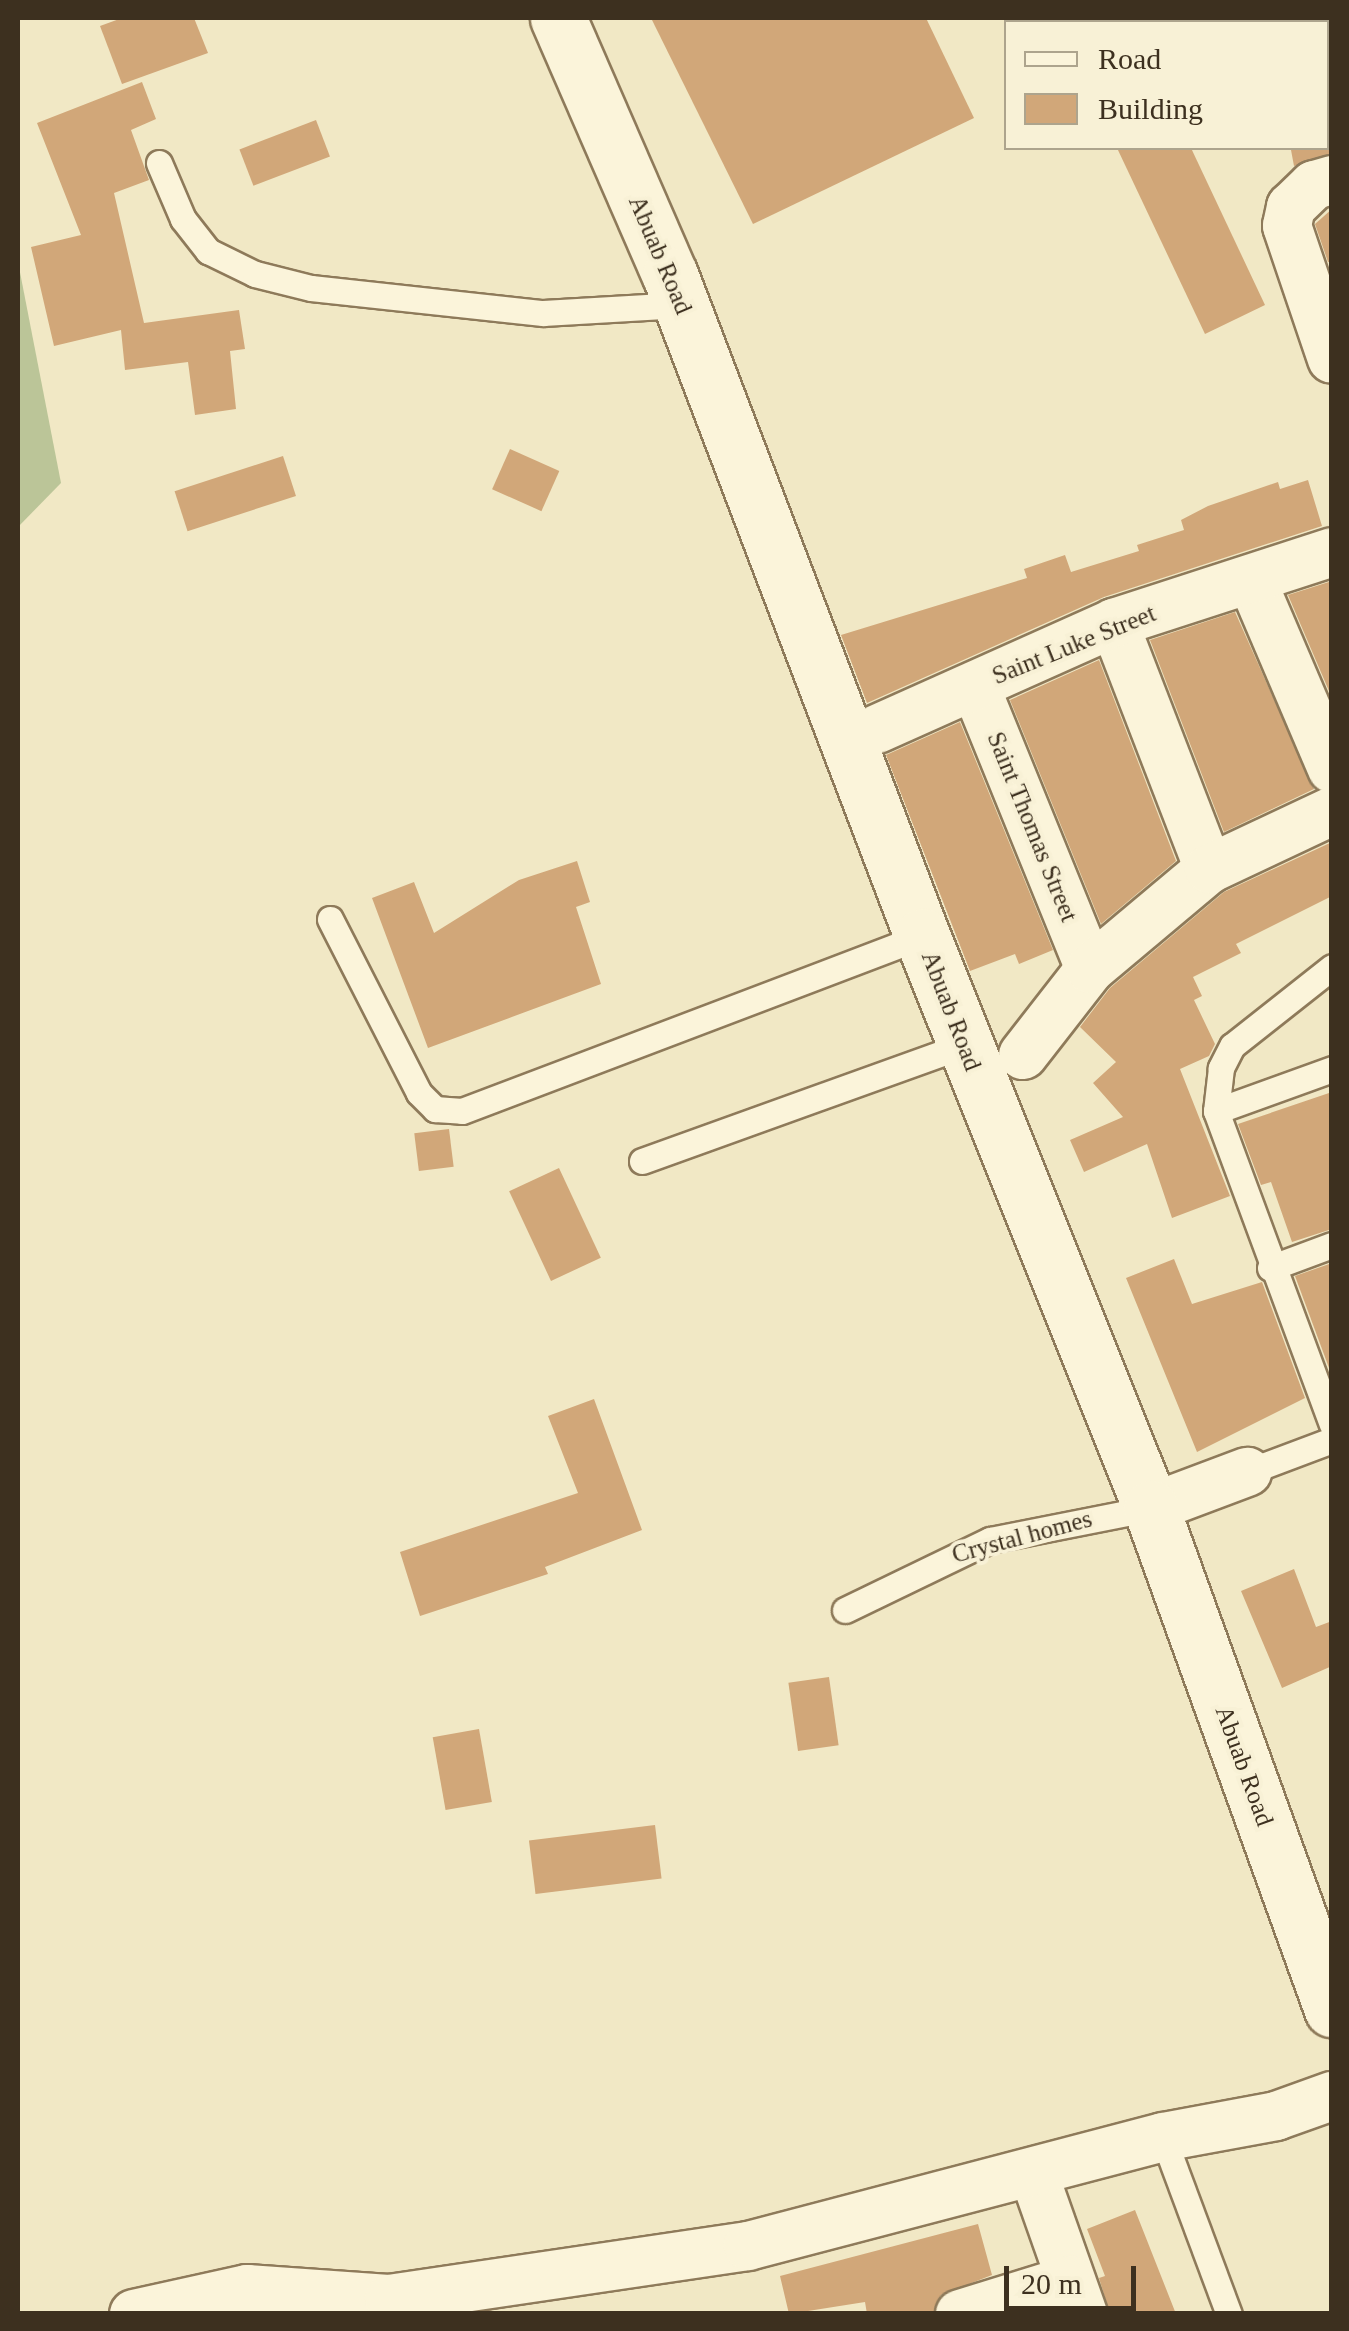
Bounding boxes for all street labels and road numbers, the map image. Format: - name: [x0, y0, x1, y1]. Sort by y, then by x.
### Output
- street label: Abuab Road: [622, 191, 698, 319]
- street label: Saint Luke Street: [988, 599, 1160, 691]
- street label: Saint Thomas Street: [980, 727, 1084, 927]
- street label: Abuab Road: [914, 947, 988, 1075]
- street label: Crystal homes: [949, 1504, 1095, 1570]
- street label: Abuab Road: [1208, 1702, 1280, 1830]

